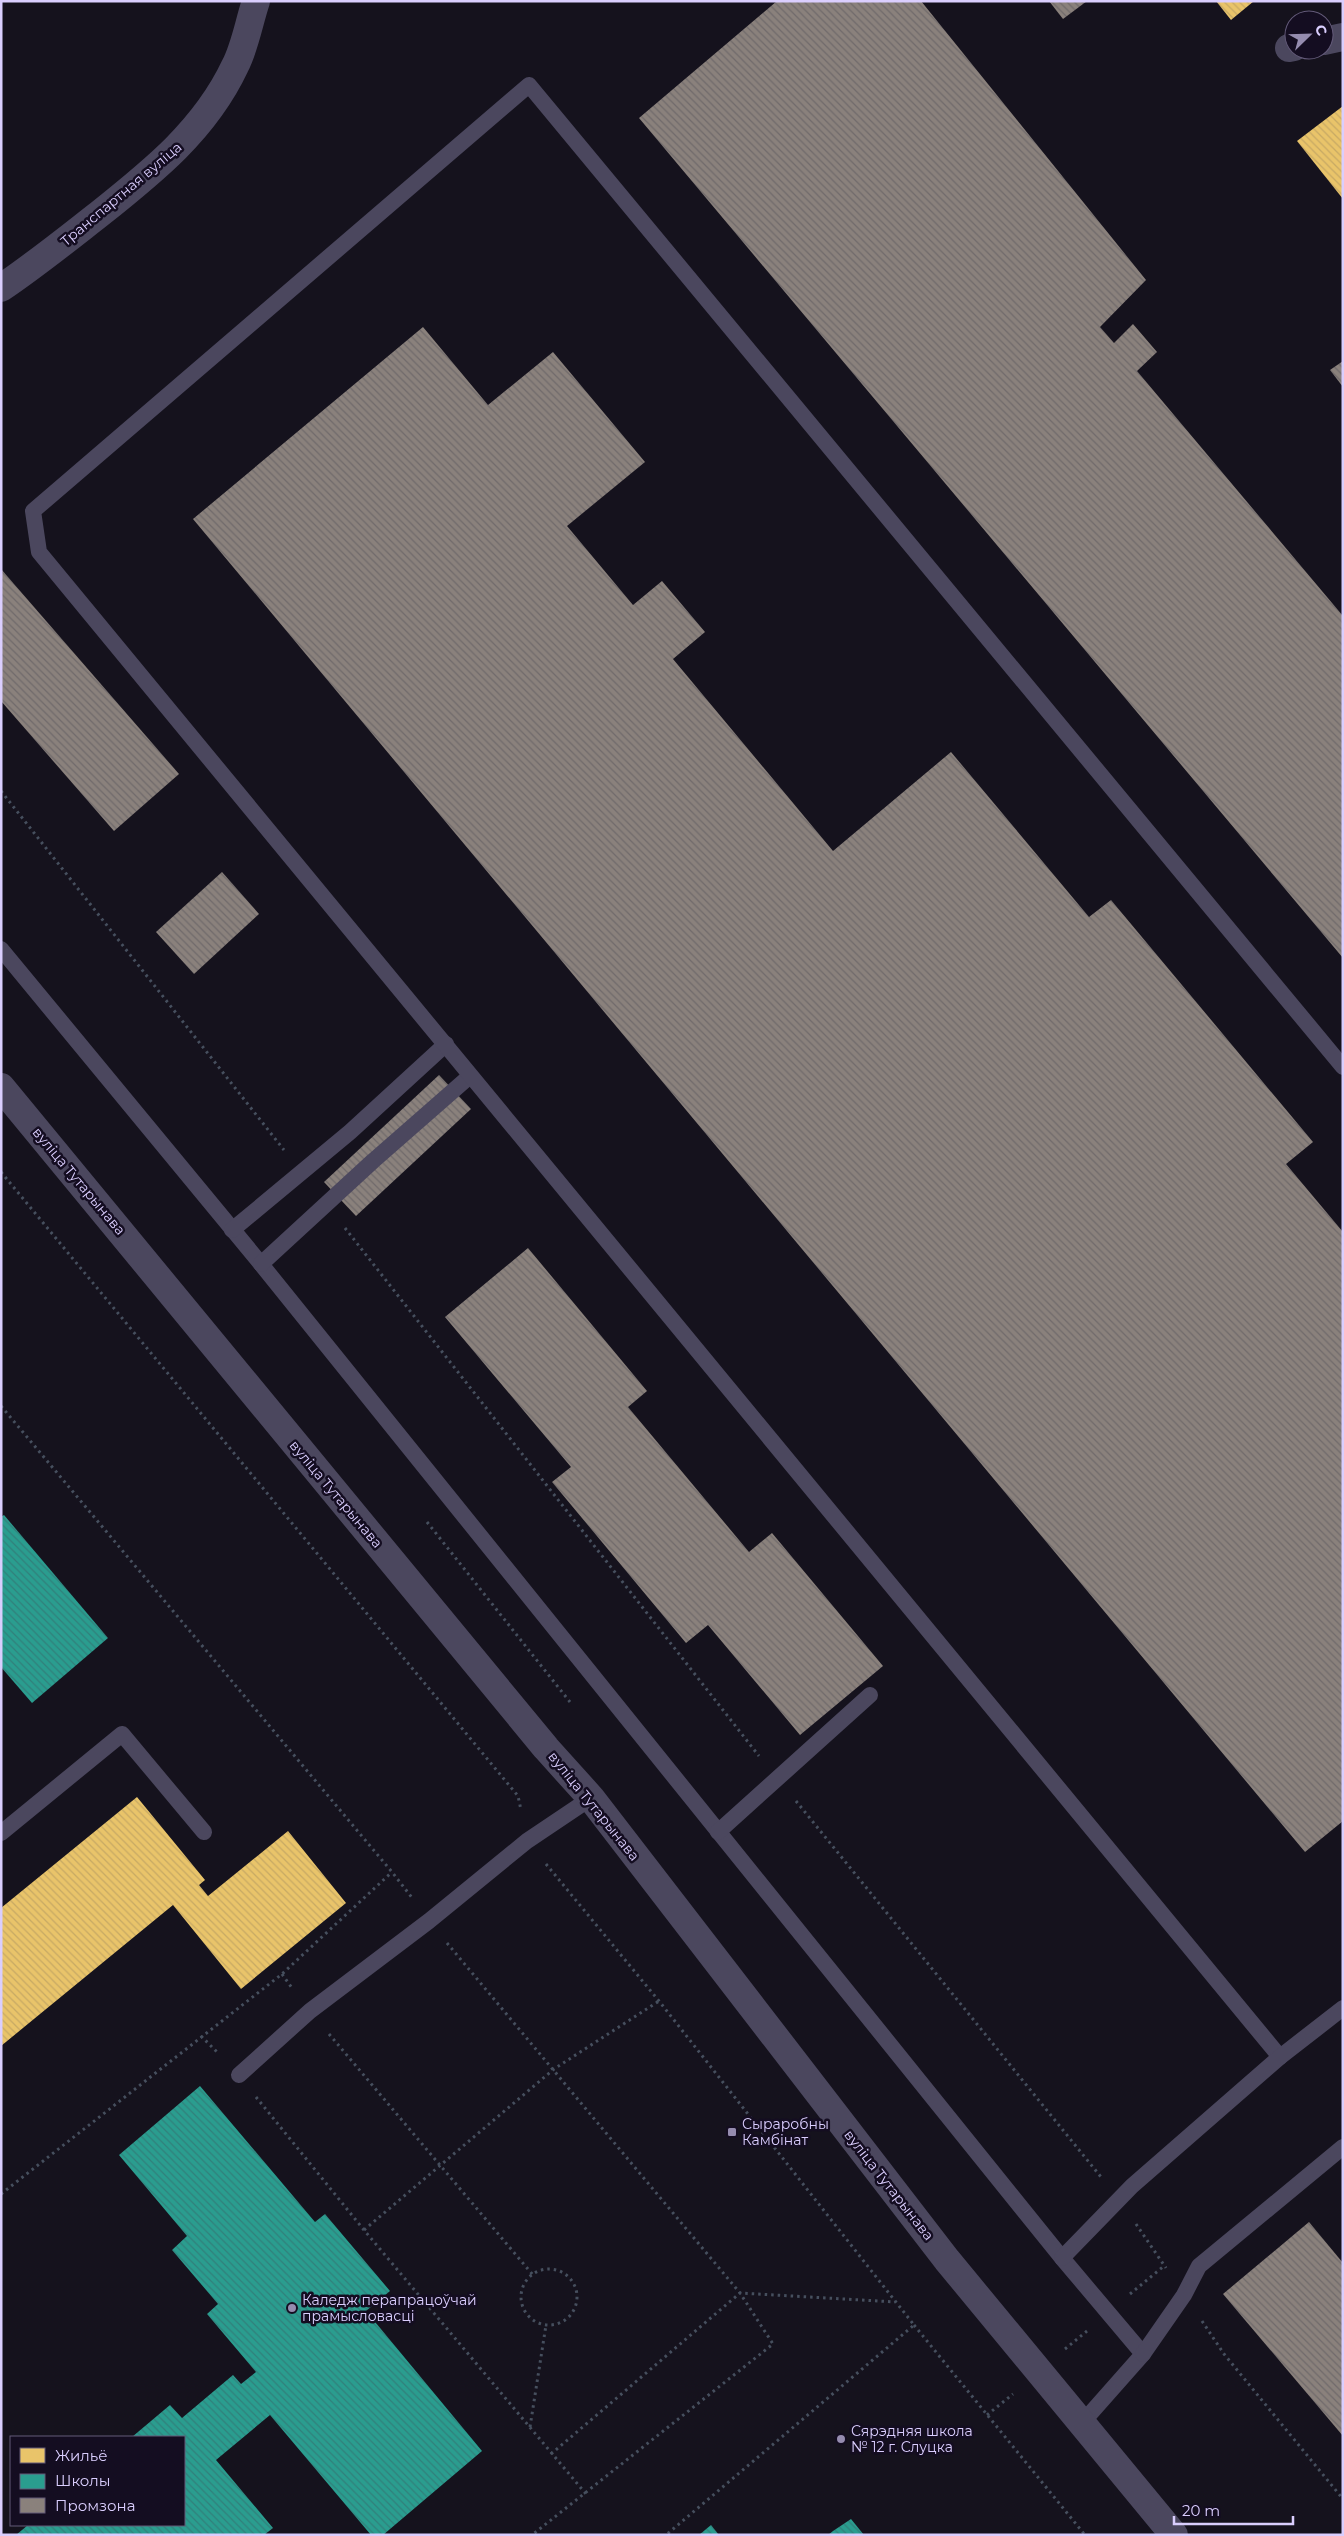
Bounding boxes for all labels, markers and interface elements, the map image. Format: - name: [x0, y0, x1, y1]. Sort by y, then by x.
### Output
- north arrow: [1284, 10, 1334, 60]
- text: С: [1311, 22, 1331, 38]
- street label: Транспартная вуліца: [57, 138, 185, 250]
- street label: вуліца Тутарынава: [29, 1123, 129, 1239]
- street label: вуліца Тутарынава: [286, 1436, 386, 1552]
- street label: вуліца Тутарынава: [544, 1748, 644, 1864]
- place label: Сыраробны Камбінат: [742, 2115, 829, 2149]
- marker: Сыраробны Камбінат: [726, 2126, 738, 2138]
- street label: вуліца Тутарынава: [840, 2126, 938, 2244]
- place label: Каледж перапрацоўчай прамысловасці: [302, 2291, 477, 2325]
- marker: Каледж перапрацоўчай прамысловасці: [286, 2302, 298, 2314]
- place label: Сярэдняя школа № 12 г. Слуцка: [851, 2422, 973, 2456]
- marker: Сярэдняя школа № 12 г. Слуцка: [835, 2433, 847, 2445]
- legend: [10, 2436, 185, 2526]
- text: Жильё: [55, 2446, 108, 2465]
- text: Школы: [55, 2471, 111, 2490]
- scale bar: [1174, 2494, 1293, 2526]
- text: Промзона: [55, 2496, 135, 2515]
- text: 20 m: [1182, 2501, 1220, 2520]

